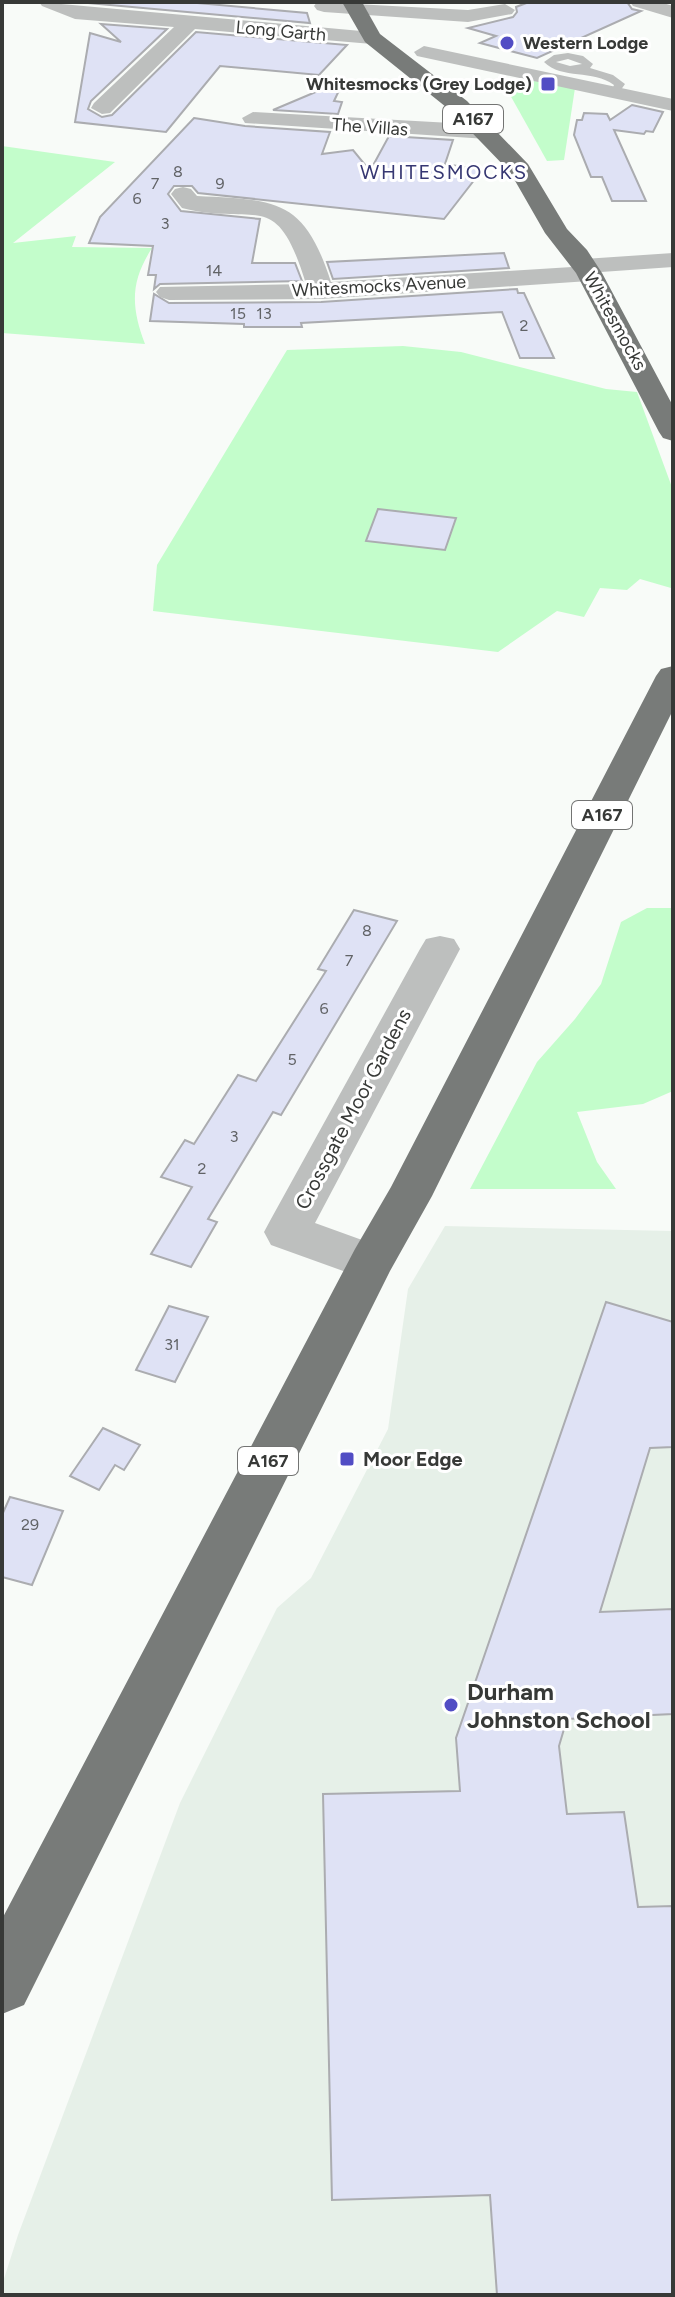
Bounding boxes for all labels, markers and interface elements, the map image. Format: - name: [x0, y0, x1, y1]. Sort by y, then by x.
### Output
- street label: Long Garth: [235, 16, 327, 46]
- place label: Western Lodge: [523, 32, 648, 54]
- marker: Western Lodge: [498, 34, 516, 52]
- place label: Whitesmocks (Grey Lodge): [306, 73, 532, 95]
- marker: Whitesmocks (Grey Lodge): [539, 75, 557, 93]
- road number: A167: [443, 105, 503, 133]
- street label: The Villas: [331, 113, 409, 141]
- district label: WHITESMOCKS: [360, 160, 528, 184]
- house number: 8: [173, 162, 183, 181]
- house number: 7: [151, 174, 160, 193]
- house number: 9: [215, 174, 225, 193]
- house number: 6: [132, 189, 142, 208]
- house number: 3: [161, 214, 169, 233]
- house number: 14: [206, 261, 222, 280]
- street label: Whitesmocks: [579, 268, 651, 374]
- street label: Whitesmocks Avenue: [291, 270, 467, 302]
- house number: 15: [230, 304, 246, 323]
- house number: 13: [256, 304, 272, 323]
- house number: 2: [520, 316, 528, 335]
- road number: A167: [572, 801, 632, 829]
- house number: 8: [362, 921, 372, 940]
- house number: 7: [345, 951, 354, 970]
- house number: 6: [319, 999, 329, 1018]
- street label: Crossgate Moor Gardens: [290, 1005, 416, 1213]
- house number: 5: [287, 1050, 297, 1069]
- house number: 3: [230, 1127, 238, 1146]
- house number: 2: [198, 1159, 206, 1178]
- house number: 31: [164, 1335, 180, 1354]
- road number: A167: [238, 1447, 298, 1475]
- place label: Moor Edge: [363, 1447, 463, 1471]
- marker: Moor Edge: [338, 1450, 356, 1468]
- house number: 29: [21, 1515, 39, 1534]
- place label: Durham Johnston School: [467, 1677, 651, 1734]
- marker: Durham Johnston School: [442, 1696, 460, 1714]

